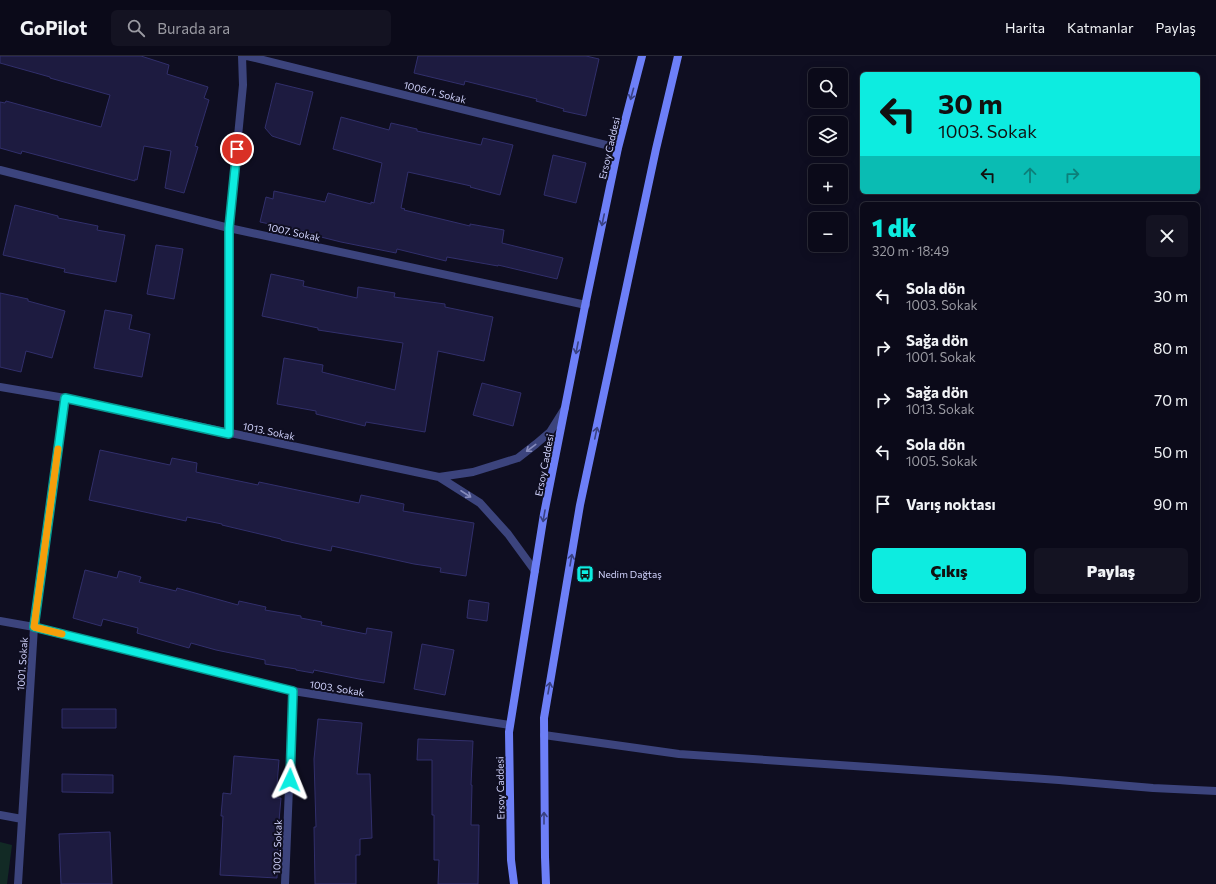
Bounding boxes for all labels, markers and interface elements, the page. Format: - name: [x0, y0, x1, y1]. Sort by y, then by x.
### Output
- search box: [111, 10, 391, 46]
- text: GoPilot: [20, 16, 87, 39]
- icon: search: [125, 17, 147, 39]
- text: Burada ara: [157, 19, 230, 37]
- text: Harita: [1005, 19, 1045, 36]
- text: Katmanlar: [1067, 19, 1134, 36]
- text: Paylaş: [1156, 19, 1196, 36]
- map controls: [808, 68, 848, 252]
- button: search: [808, 68, 848, 108]
- street label: 1006/1. Sokak: [402, 78, 468, 106]
- text: 30 m: [938, 86, 1003, 120]
- one-way arrow: [628, 87, 636, 100]
- icon: left: [872, 88, 924, 140]
- street label: Ersoy Caddesi: [596, 116, 622, 180]
- button: layers: [808, 116, 848, 156]
- text: 1003. Sokak: [938, 120, 1037, 142]
- pin: [220, 132, 254, 166]
- icon: arrive: [226, 138, 248, 160]
- button: +: [808, 164, 848, 204]
- icon: left: [977, 164, 999, 186]
- icon: ahead: [1019, 164, 1041, 186]
- icon: right: [1061, 164, 1083, 186]
- button: −: [808, 212, 848, 252]
- one-way arrow: [599, 213, 607, 226]
- text: 1 dk: [872, 213, 916, 242]
- button: close: [1146, 215, 1188, 257]
- street label: 1007. Sokak: [266, 221, 322, 244]
- text: 320 m · 18:49: [872, 243, 949, 259]
- text: Sola dön: [906, 279, 965, 297]
- icon: left: [872, 285, 894, 307]
- text: 30 m: [1154, 287, 1188, 305]
- text: 1003. Sokak: [906, 297, 978, 313]
- text: Sağa dön: [906, 331, 968, 349]
- icon: right: [872, 337, 894, 359]
- text: 80 m: [1153, 339, 1188, 357]
- one-way arrow: [572, 341, 580, 354]
- text: 1001. Sokak: [906, 349, 976, 365]
- text: Sağa dön: [906, 383, 968, 401]
- icon: right: [872, 389, 894, 411]
- text: 70 m: [1154, 391, 1188, 409]
- text: 1013. Sokak: [906, 401, 975, 417]
- street label: 1013. Sokak: [242, 420, 297, 442]
- one-way arrow: [592, 426, 600, 439]
- street label: Ersoy Caddesi: [532, 433, 556, 497]
- text: Sola dön: [906, 435, 965, 453]
- icon: left: [872, 441, 894, 463]
- text: 50 m: [1154, 443, 1188, 461]
- one-way arrow: [526, 444, 537, 452]
- text: 1005. Sokak: [906, 453, 978, 469]
- one-way arrow: [460, 490, 471, 498]
- icon: arrive: [872, 493, 894, 515]
- text: Varış noktası: [906, 495, 996, 513]
- text: 90 m: [1153, 495, 1188, 513]
- one-way arrow: [540, 510, 548, 523]
- button: Çıkış: [872, 548, 1026, 594]
- button: Paylaş: [1034, 548, 1188, 594]
- one-way arrow: [567, 554, 575, 567]
- bus stop icon: Nedim Dağtaş: [575, 564, 595, 584]
- place label: Nedim Dağtaş: [598, 568, 662, 580]
- street label: 1001. Sokak: [14, 636, 30, 691]
- street label: 1003. Sokak: [309, 678, 366, 698]
- one-way arrow: [546, 682, 554, 695]
- street label: Ersoy Caddesi: [493, 756, 507, 820]
- position arrow: [269, 759, 311, 801]
- one-way arrow: [540, 812, 548, 825]
- street label: 1002. Sokak: [270, 819, 284, 875]

